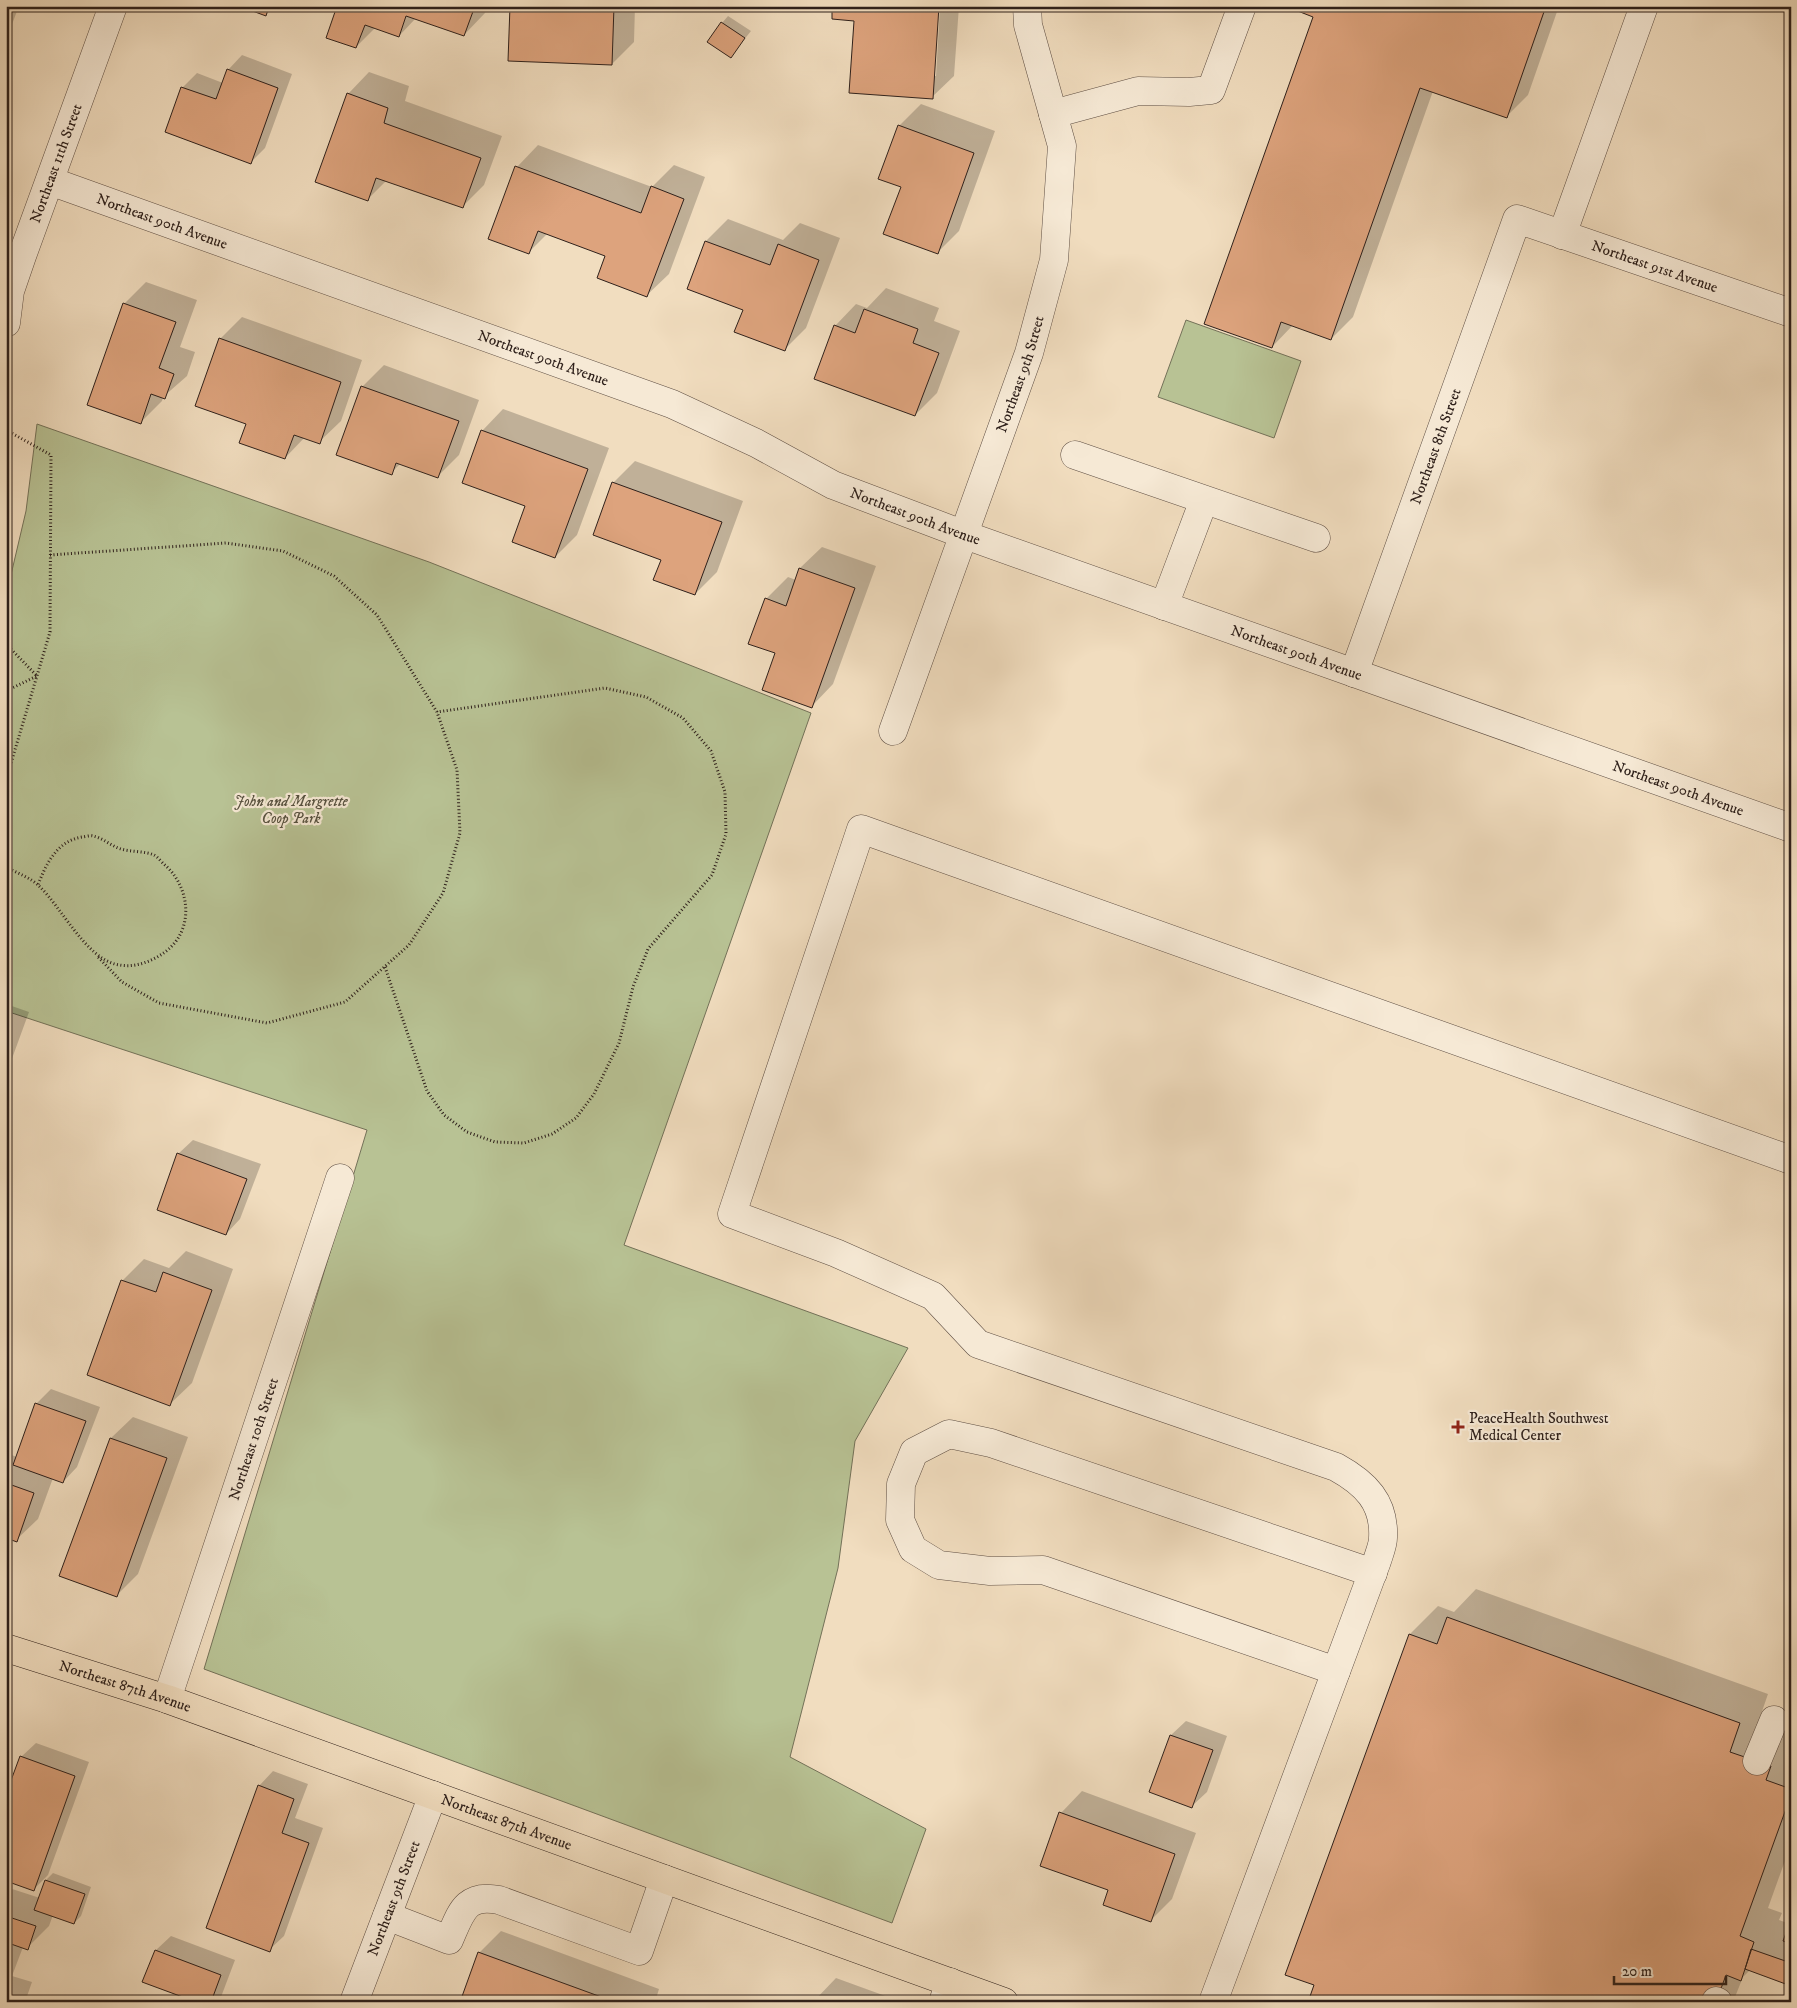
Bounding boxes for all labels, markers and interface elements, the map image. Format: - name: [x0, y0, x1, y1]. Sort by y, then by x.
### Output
- street label: Northeast 11th Street: [25, 101, 86, 225]
- street label: Northeast 90th Avenue: [94, 189, 230, 253]
- street label: Northeast 91st Avenue: [1589, 236, 1720, 297]
- street label: Northeast 9th Street: [992, 313, 1048, 435]
- street label: Northeast 90th Avenue: [475, 326, 611, 390]
- street label: Northeast 8th Street: [1406, 385, 1465, 507]
- street label: Northeast 90th Avenue: [847, 483, 983, 549]
- street label: Northeast 90th Avenue: [1228, 621, 1365, 685]
- street label: Northeast 90th Avenue: [1610, 756, 1746, 820]
- park label: John and Margrette Coop Park: [234, 792, 349, 828]
- street label: Northeast 10th Street: [224, 1375, 283, 1503]
- place label: PeaceHealth Southwest Medical Center: [1469, 1409, 1609, 1445]
- marker: PeaceHealth Southwest Medical Center: [1451, 1420, 1465, 1434]
- street label: Northeast 87th Avenue: [57, 1656, 194, 1716]
- street label: Northeast 87th Avenue: [439, 1790, 575, 1854]
- street label: Northeast 9th Street: [363, 1838, 424, 1959]
- scale bar: [1614, 1953, 1727, 1985]
- text: 20 m: [1622, 1962, 1652, 1981]

